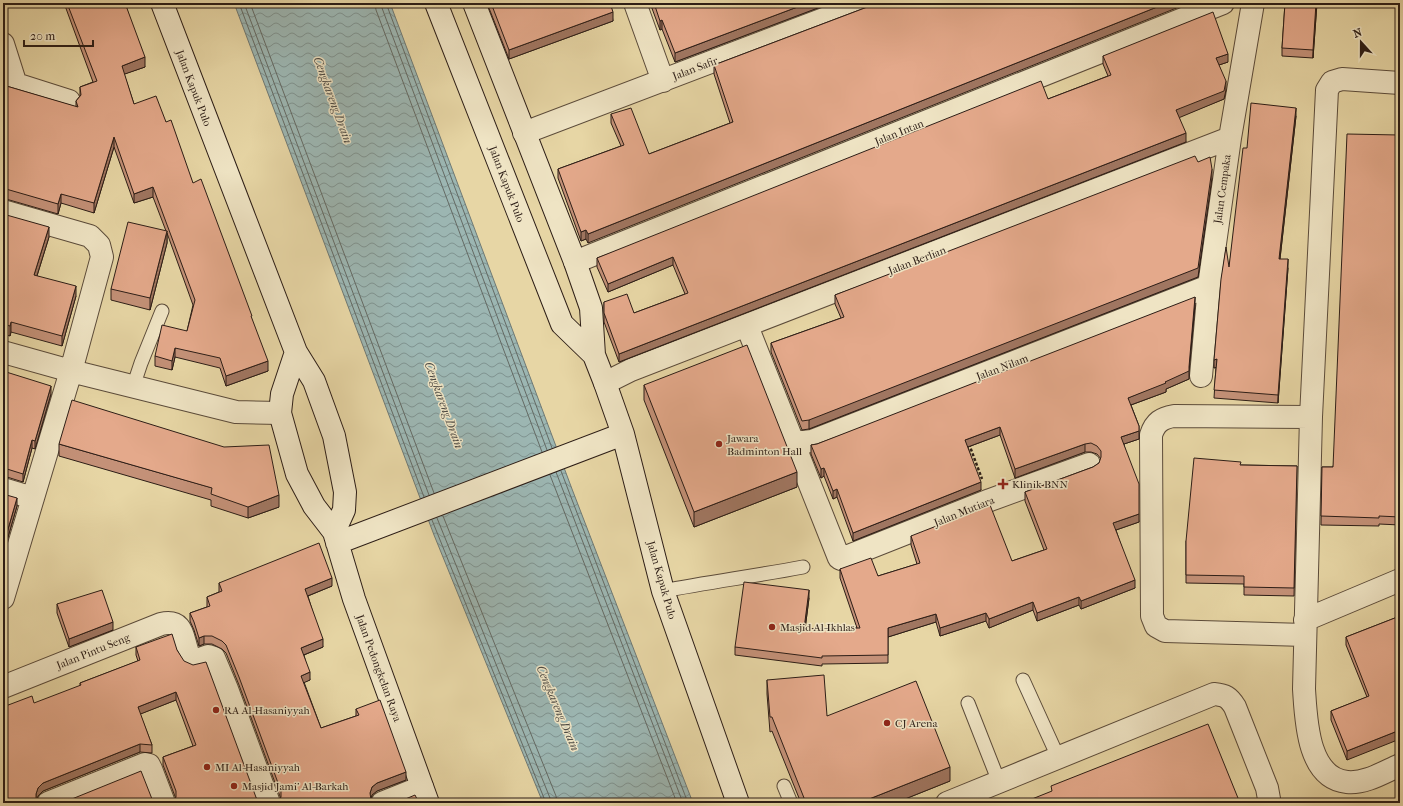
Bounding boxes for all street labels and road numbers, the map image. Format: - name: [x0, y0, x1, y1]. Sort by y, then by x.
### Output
- street label: Jalan Kapuk Pulo: [173, 47, 214, 129]
- street label: Jalan Safir: [670, 54, 720, 83]
- street label: Jalan Intan: [872, 116, 926, 149]
- street label: Jalan Kapuk Pulo: [486, 143, 527, 225]
- street label: Jalan Cempaka: [1211, 153, 1234, 225]
- street label: Jalan Berlian: [886, 243, 948, 278]
- street label: Jalan Nilam: [973, 351, 1031, 384]
- street label: Jalan Mutiara: [931, 493, 997, 530]
- street label: Jalan Kapuk Pulo: [644, 539, 679, 621]
- street label: Jalan Pedongkelan Raya: [353, 612, 404, 724]
- street label: Jalan Pintu Seng: [54, 631, 132, 672]

